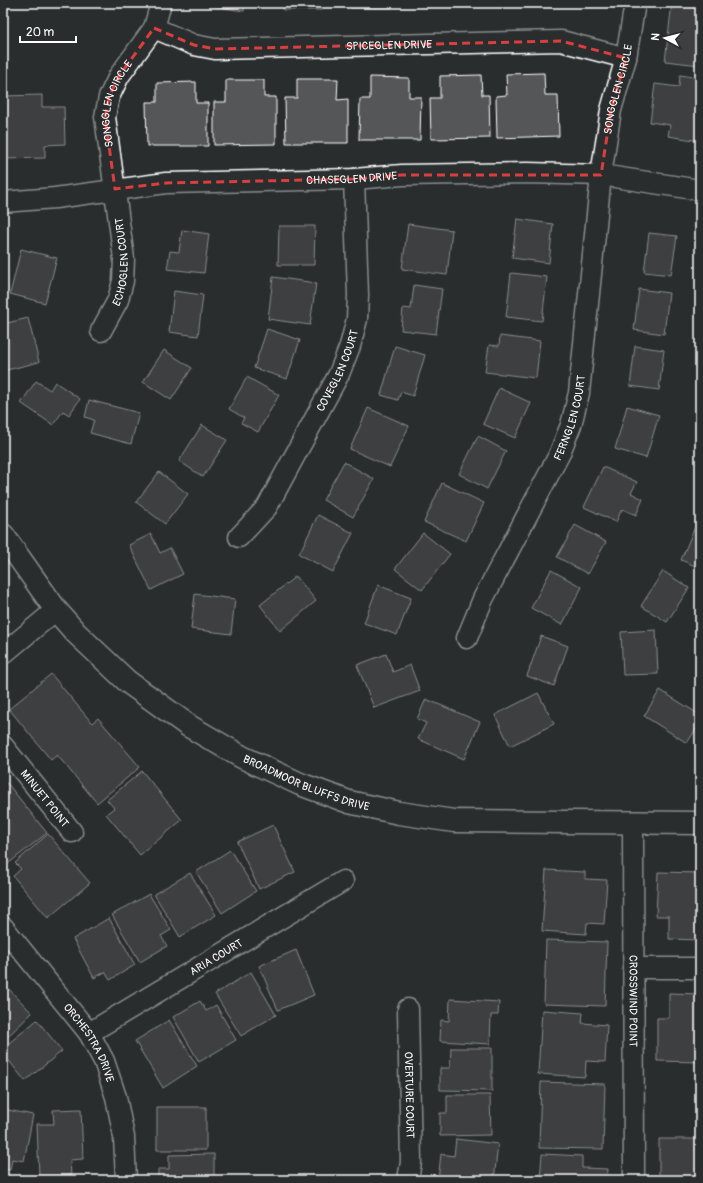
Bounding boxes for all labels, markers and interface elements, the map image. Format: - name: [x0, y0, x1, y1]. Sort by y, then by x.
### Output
- scale bar: [20, 18, 76, 44]
- north arrow: [645, 18, 685, 58]
- text: 20 m: [26, 25, 55, 40]
- text: N: [649, 32, 663, 41]
- street label: SPICEGLEN DRIVE: [346, 37, 433, 52]
- street label: SONGGLEN CIRCLE: [601, 43, 635, 135]
- street label: SONGGLEN CIRCLE: [98, 57, 135, 148]
- street label: CHASEGLEN DRIVE: [306, 169, 398, 187]
- street label: ECHOGLEN COURT: [110, 217, 131, 308]
- street label: COVEGLEN COURT: [314, 328, 360, 413]
- street label: FERNGLEN COURT: [551, 374, 587, 463]
- street label: BROADMOOR BLUFFS DRIVE: [241, 752, 371, 813]
- street label: MINUET POINT: [18, 767, 72, 830]
- street label: ARIA COURT: [187, 936, 245, 978]
- street label: CROSSWIND POINT: [627, 955, 640, 1047]
- street label: ORCHESTRA DRIVE: [61, 1001, 117, 1084]
- street label: OVERTURE COURT: [402, 1051, 417, 1138]

